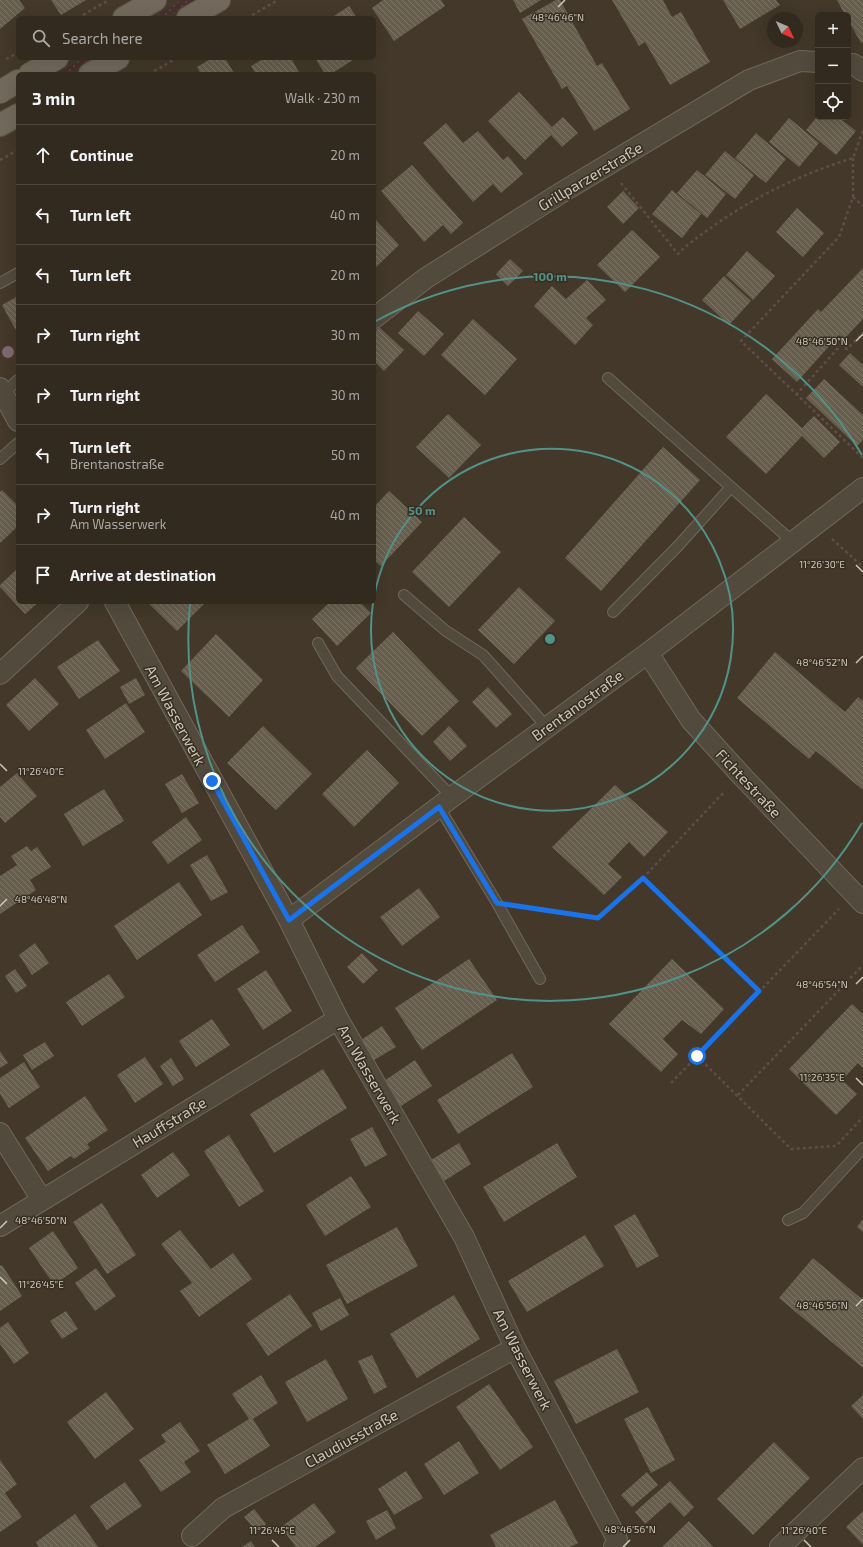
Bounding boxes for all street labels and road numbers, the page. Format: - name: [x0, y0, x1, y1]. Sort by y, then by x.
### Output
- street label: Grillparzerstraße: [535, 138, 645, 214]
- street label: Am Wasserwerk: [142, 662, 210, 769]
- street label: Brentanostraße: [528, 666, 626, 744]
- street label: Fichtestraße: [713, 745, 785, 821]
- street label: Am Wasserwerk: [334, 1021, 406, 1127]
- street label: Hauffstraße: [129, 1093, 209, 1151]
- street label: Am Wasserwerk: [490, 1305, 556, 1413]
- street label: Claudiusstraße: [301, 1405, 401, 1471]

